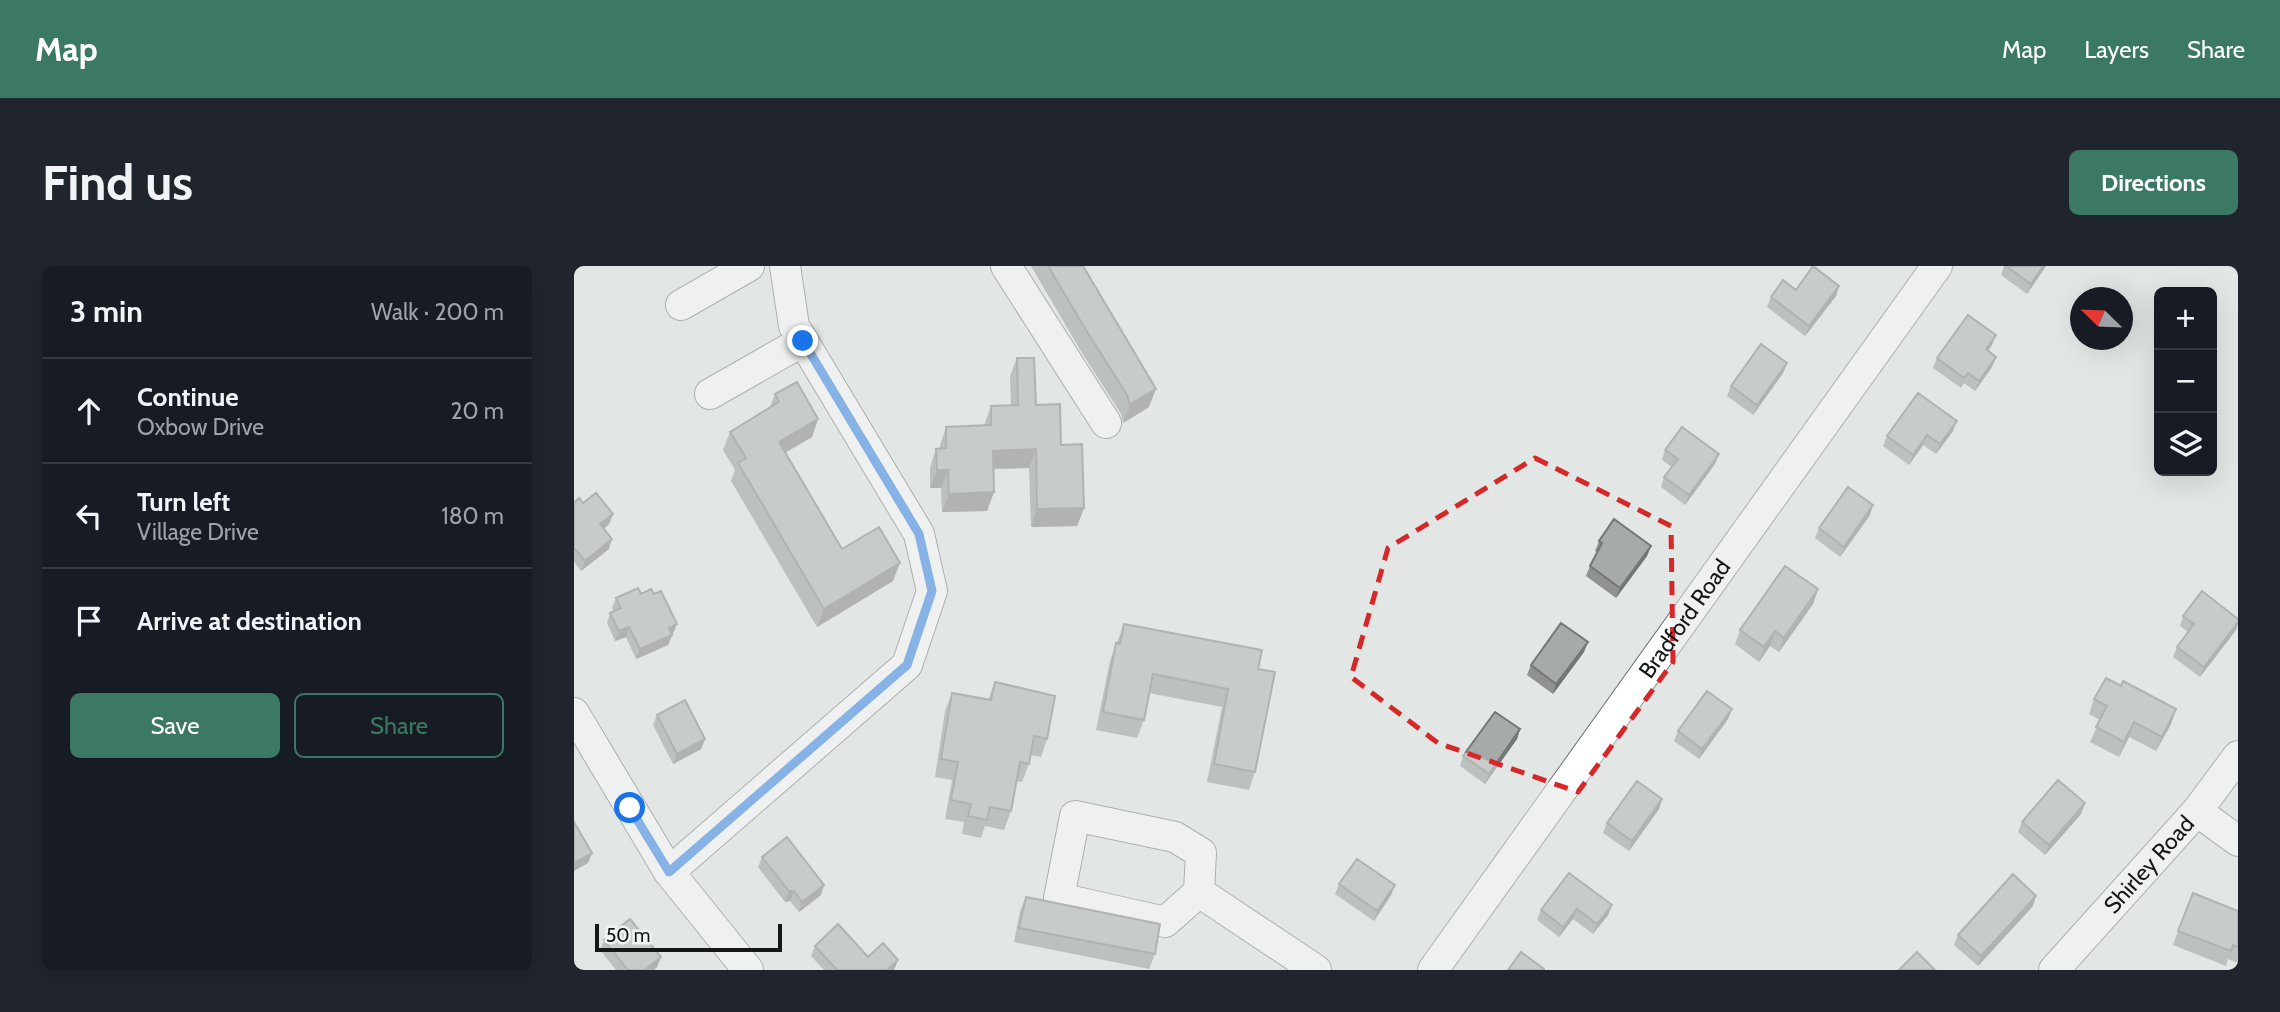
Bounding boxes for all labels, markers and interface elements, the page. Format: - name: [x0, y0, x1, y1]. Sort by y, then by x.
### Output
- text: Map: [35, 29, 98, 69]
- text: Map: [2002, 35, 2046, 64]
- text: Layers: [2084, 35, 2149, 64]
- text: Share: [2187, 35, 2245, 64]
- button: Directions: [2069, 150, 2238, 215]
- text: Find us: [42, 153, 193, 212]
- north arrow: [2070, 287, 2133, 350]
- map controls: [2154, 287, 2217, 476]
- button: +: [2154, 287, 2217, 350]
- text: 3 min: [70, 293, 143, 330]
- text: Walk · 200 m: [371, 298, 504, 326]
- route end: [787, 325, 818, 356]
- button: −: [2154, 350, 2217, 413]
- text: Continue: [137, 381, 239, 413]
- icon: ahead: [70, 392, 108, 430]
- text: 20 m: [451, 397, 504, 425]
- text: Oxbow Drive: [137, 413, 264, 441]
- button: layers: [2154, 413, 2217, 476]
- text: Turn left: [137, 486, 230, 518]
- icon: left: [70, 497, 108, 535]
- text: 180 m: [441, 502, 504, 530]
- text: Village Drive: [137, 518, 259, 546]
- street label: Bradford Road: [1633, 554, 1736, 684]
- icon: arrive: [70, 602, 108, 640]
- text: Arrive at destination: [137, 605, 362, 637]
- button: Save: [70, 693, 280, 758]
- button: Share: [294, 693, 504, 758]
- route start: [614, 792, 645, 823]
- street label: Shirley Road: [2098, 810, 2200, 919]
- scale bar: [595, 921, 782, 953]
- text: 50 m: [606, 924, 650, 947]

